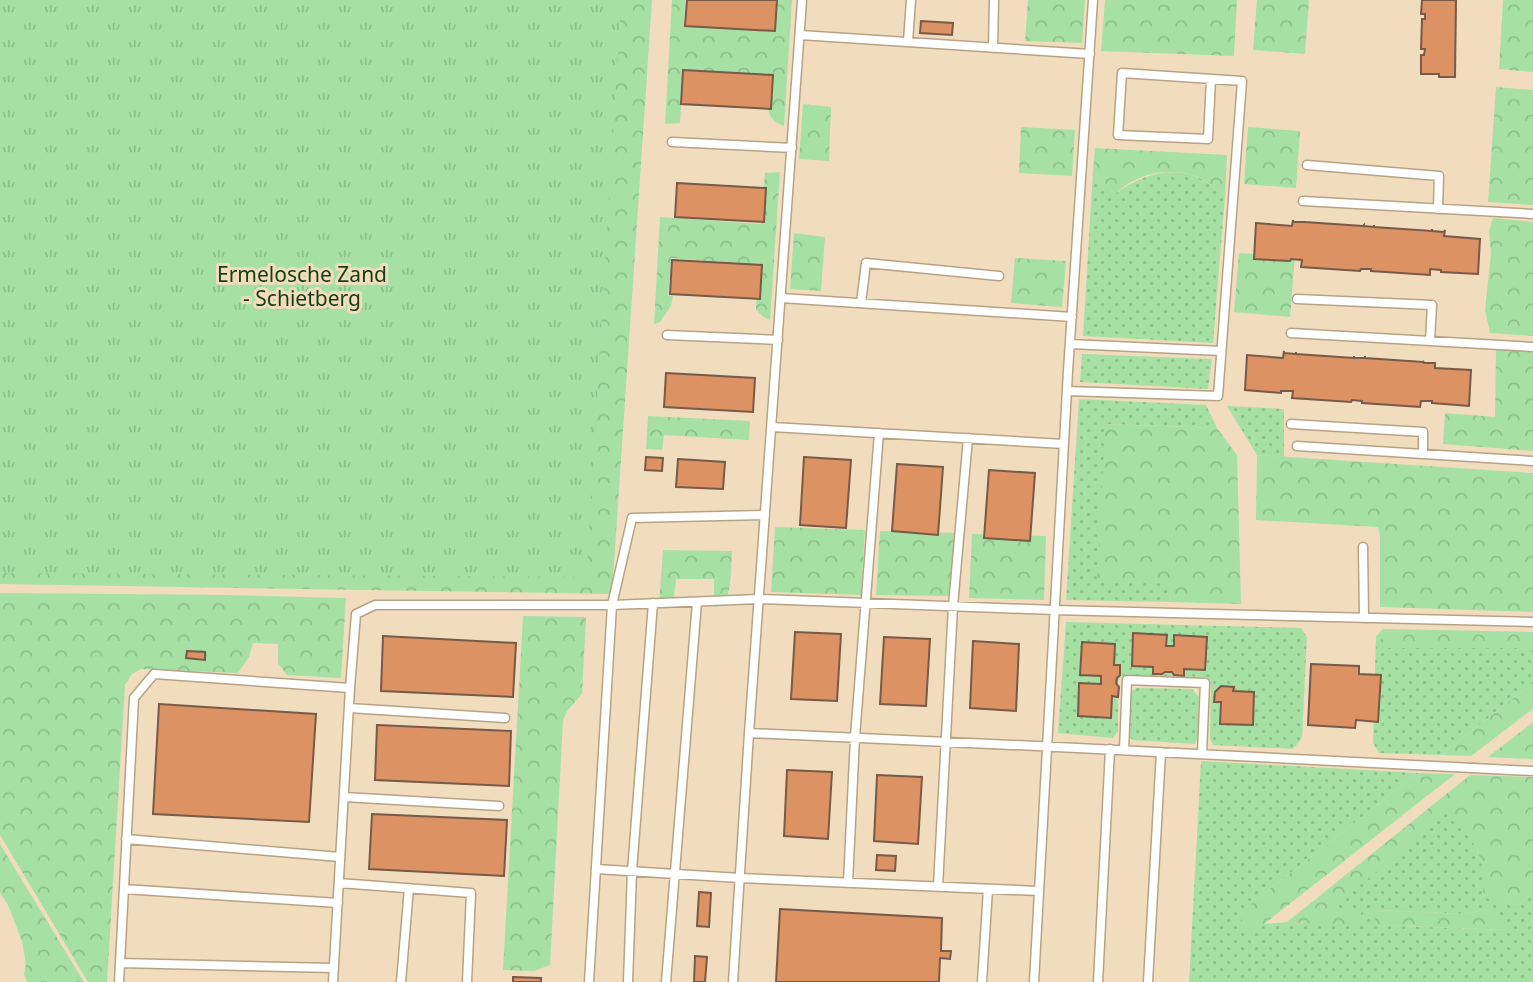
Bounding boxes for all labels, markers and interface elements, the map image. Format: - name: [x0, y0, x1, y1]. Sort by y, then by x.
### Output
- park label: Ermelosche Zand - Schietberg: [217, 260, 387, 312]

